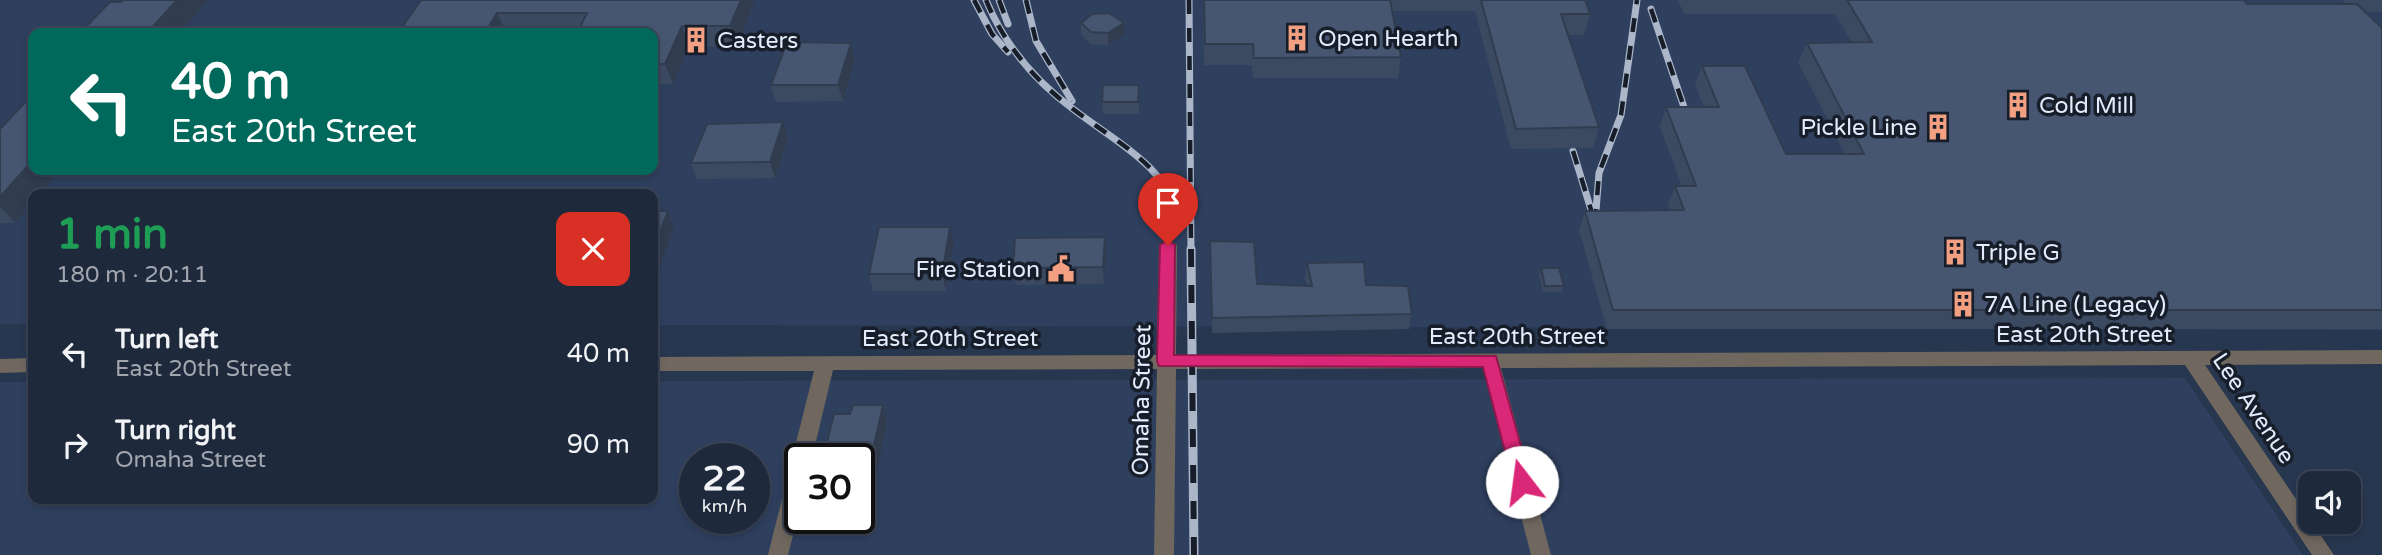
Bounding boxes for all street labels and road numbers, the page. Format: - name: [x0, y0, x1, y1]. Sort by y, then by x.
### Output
- street label: East 20th Street: [1996, 321, 2172, 349]
- street label: East 20th Street: [1429, 323, 1605, 351]
- street label: Omaha Street: [1127, 324, 1157, 476]
- street label: East 20th Street: [862, 325, 1038, 353]
- street label: Lee Avenue: [2206, 348, 2300, 469]

